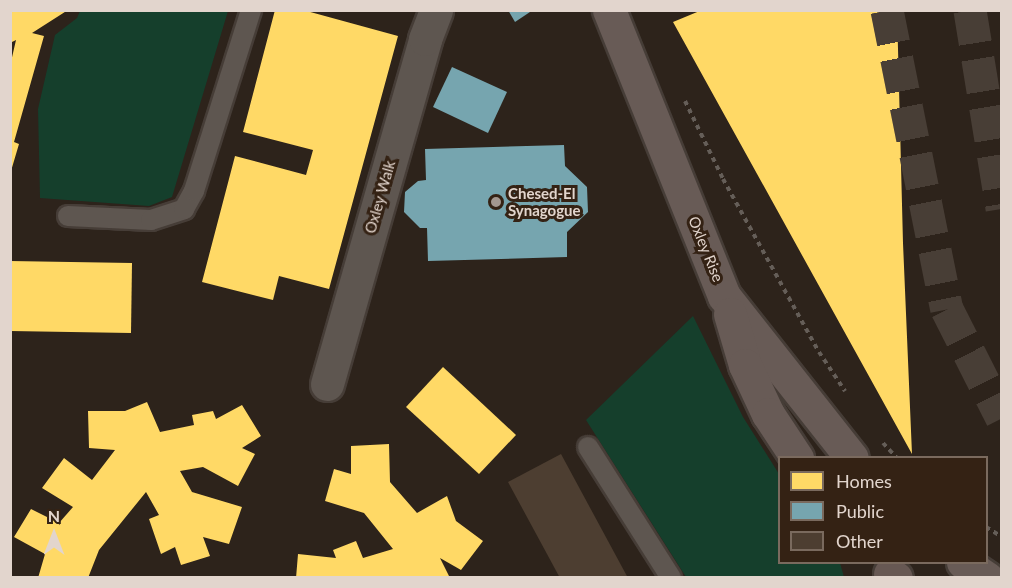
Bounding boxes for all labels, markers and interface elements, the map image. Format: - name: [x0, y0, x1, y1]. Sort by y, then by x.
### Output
- street label: Oxley Walk: [361, 158, 399, 236]
- place label: Chesed-El Synagogue: [508, 184, 581, 219]
- marker: Chesed-El Synagogue: [489, 195, 503, 209]
- street label: Oxley Rise: [685, 213, 727, 285]
- legend: [778, 456, 988, 564]
- text: Homes: [836, 470, 892, 492]
- text: Public: [836, 500, 884, 522]
- north arrow: [24, 504, 84, 564]
- text: N: [48, 506, 60, 525]
- text: Other: [836, 530, 883, 552]

